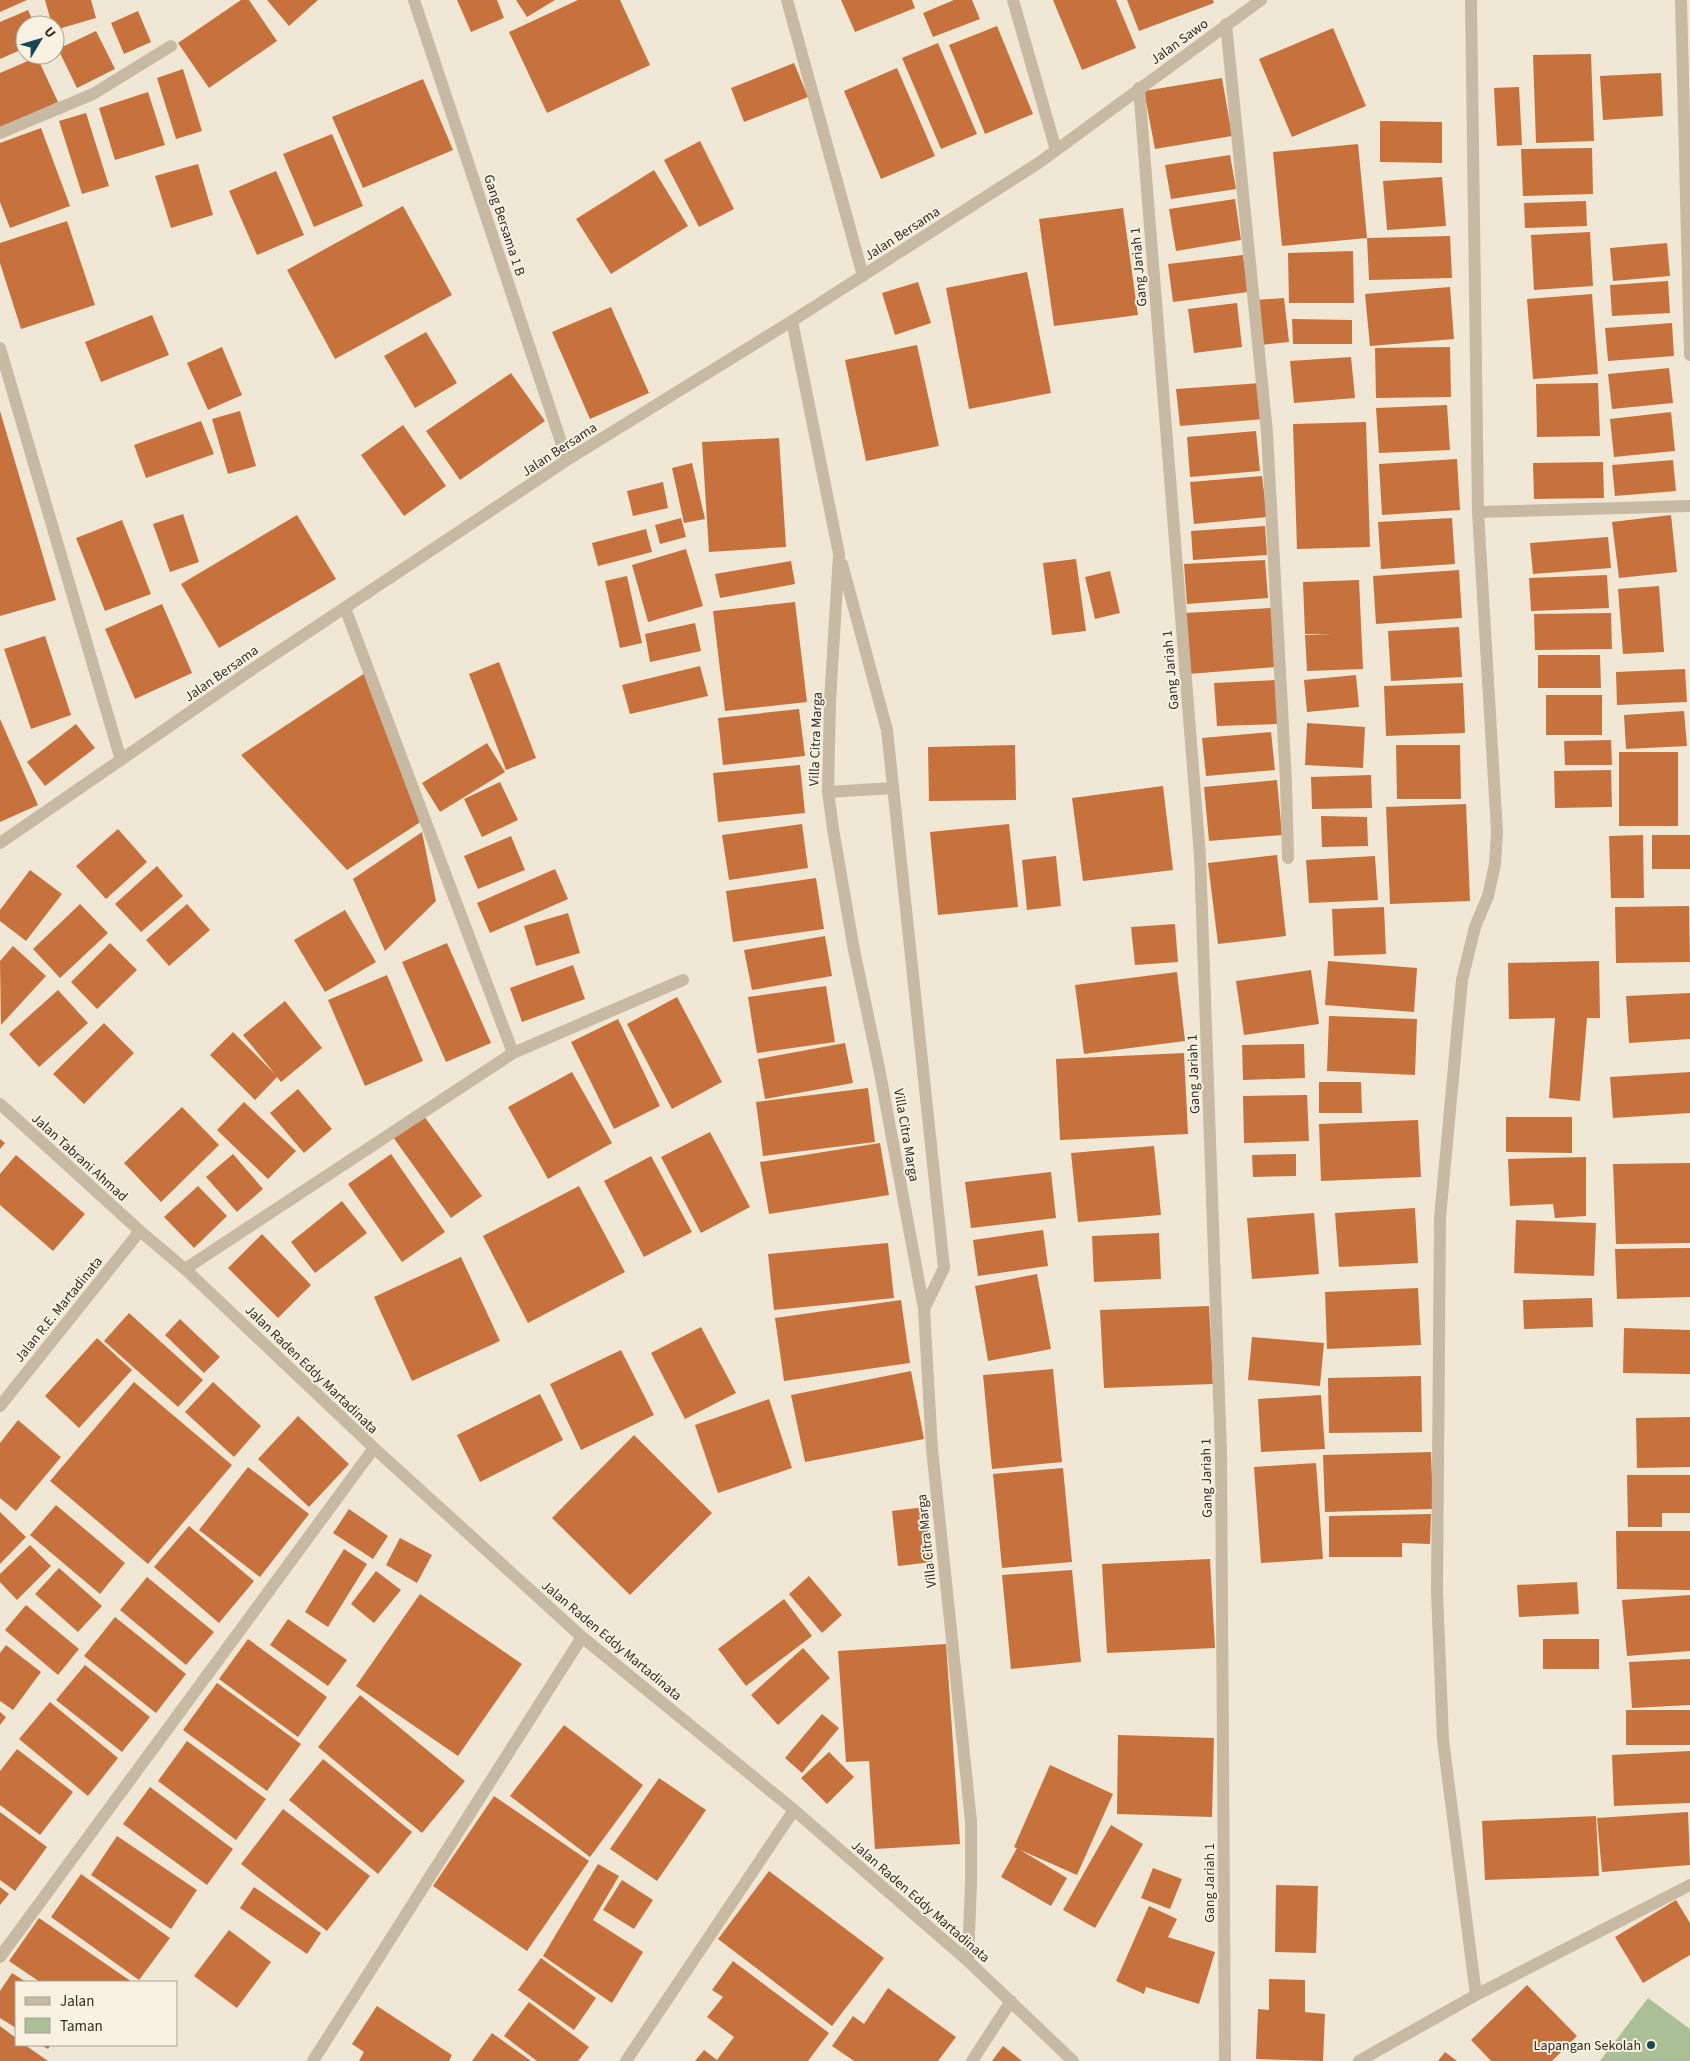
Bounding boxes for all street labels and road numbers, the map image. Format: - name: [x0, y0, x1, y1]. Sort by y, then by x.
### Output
- street label: Jalan Sawo: [1147, 14, 1213, 70]
- street label: Gang Bersama 1 B: [478, 172, 530, 279]
- street label: Jalan Bersama: [861, 202, 944, 266]
- street label: Gang Jariah 1: [1126, 226, 1152, 307]
- street label: Jalan Bersama: [518, 418, 601, 482]
- street label: Gang Jariah 1: [1158, 629, 1184, 710]
- street label: Jalan Bersama: [180, 641, 263, 707]
- street label: Villa Citra Marga: [804, 692, 828, 786]
- street label: Gang Jariah 1: [1183, 1034, 1205, 1114]
- street label: Villa Citra Marga: [888, 1087, 924, 1183]
- street label: Jalan Tabrani Ahmad: [27, 1109, 132, 1206]
- street label: Jalan R.E. Martadinata: [10, 1253, 108, 1367]
- street label: Jalan Raden Eddy Martadinata: [240, 1301, 382, 1439]
- street label: Gang Jariah 1: [1196, 1438, 1218, 1518]
- street label: Villa Citra Marga: [912, 1493, 942, 1589]
- street label: Jalan Raden Eddy Martadinata: [537, 1576, 686, 1706]
- street label: Jalan Raden Eddy Martadinata: [847, 1836, 994, 1968]
- street label: Gang Jariah 1: [1200, 1843, 1220, 1923]

